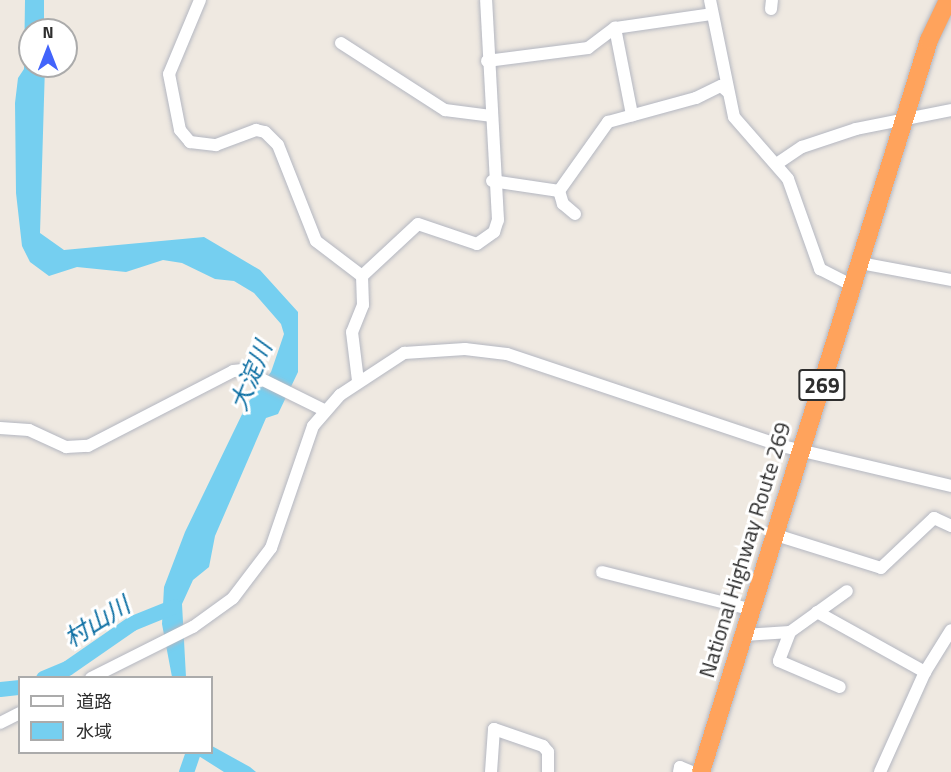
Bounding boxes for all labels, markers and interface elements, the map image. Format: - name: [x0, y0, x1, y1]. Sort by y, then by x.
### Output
- north arrow: [18, 18, 78, 78]
- text: N: [42, 20, 54, 44]
- water label: 大淀川: [224, 337, 278, 415]
- road number: 269: [798, 367, 846, 403]
- street label: National Highway Route 269: [694, 419, 796, 681]
- water label: 村山川: [59, 591, 135, 653]
- legend: [18, 676, 213, 754]
- text: 道路: [76, 688, 112, 715]
- text: 水域: [76, 718, 112, 745]

